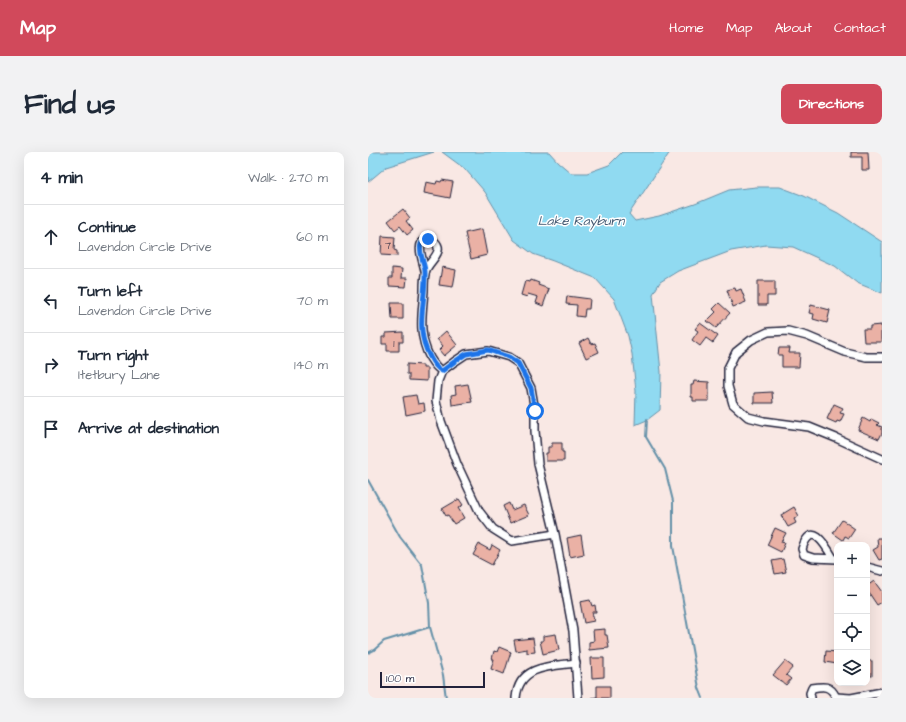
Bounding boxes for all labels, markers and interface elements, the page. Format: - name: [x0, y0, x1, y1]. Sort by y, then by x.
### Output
- text: Map: [20, 15, 56, 42]
- text: Home: [669, 18, 704, 38]
- text: Map: [726, 18, 752, 38]
- text: About: [774, 18, 812, 38]
- text: Contact: [834, 18, 886, 38]
- button: Directions: [781, 84, 882, 124]
- text: Find us: [24, 85, 115, 124]
- text: 4 min: [40, 166, 83, 190]
- text: Walk · 270 m: [248, 169, 328, 187]
- water label: Lake Rayburn: [538, 212, 626, 231]
- text: Continue: [78, 217, 136, 238]
- icon: ahead: [40, 226, 62, 248]
- text: 60 m: [296, 228, 328, 246]
- route end: [419, 230, 437, 248]
- text: Lavendon Circle Drive: [78, 238, 212, 256]
- house number: 7: [385, 239, 391, 253]
- text: Turn left: [78, 281, 142, 302]
- icon: left: [40, 290, 62, 312]
- text: 70 m: [296, 292, 328, 310]
- text: Lavendon Circle Drive: [78, 302, 212, 320]
- house number: 1: [393, 337, 395, 351]
- text: Turn right: [78, 345, 149, 366]
- icon: right: [40, 354, 62, 376]
- text: 140 m: [294, 356, 328, 374]
- text: Itetbury Lane: [78, 366, 160, 384]
- route start: [526, 402, 544, 420]
- icon: arrive: [40, 418, 62, 440]
- text: Arrive at destination: [78, 418, 219, 439]
- map controls: [834, 542, 870, 686]
- button: +: [834, 542, 870, 578]
- button: −: [834, 578, 870, 614]
- button: locate: [834, 614, 870, 650]
- button: layers: [834, 650, 870, 686]
- scale bar: [380, 670, 485, 689]
- text: 100 m: [386, 671, 414, 686]

